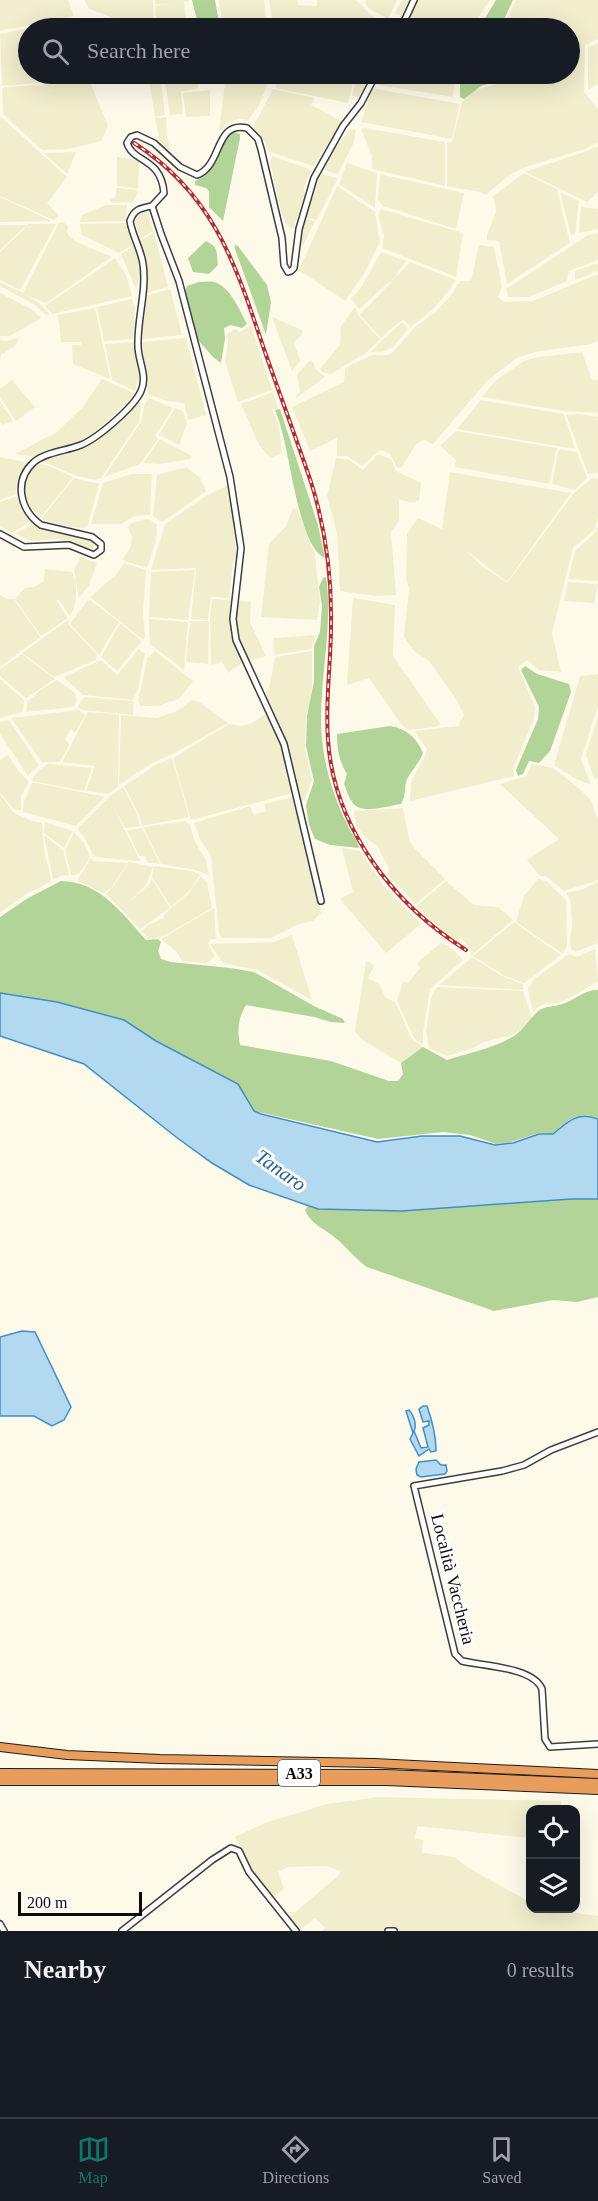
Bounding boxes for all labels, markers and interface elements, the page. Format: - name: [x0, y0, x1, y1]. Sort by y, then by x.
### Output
- search box: [18, 18, 580, 84]
- icon: search: [39, 35, 72, 68]
- text: Search here: [87, 38, 190, 63]
- water label: Tanaro: [252, 1145, 310, 1195]
- street label: Località Vaccheria: [427, 1512, 479, 1646]
- road number: A33: [278, 1760, 320, 1786]
- map controls: [526, 1805, 580, 1913]
- button: locate: [526, 1805, 580, 1859]
- button: layers: [526, 1859, 580, 1913]
- scale bar: [18, 1889, 142, 1916]
- text: 200 m: [27, 1894, 67, 1911]
- text: Nearby: [24, 1955, 106, 1984]
- text: 0 results: [507, 1959, 574, 1981]
- tab: Map: [77, 2133, 110, 2187]
- tab: Directions: [263, 2133, 329, 2187]
- tab: Saved: [482, 2133, 521, 2187]

